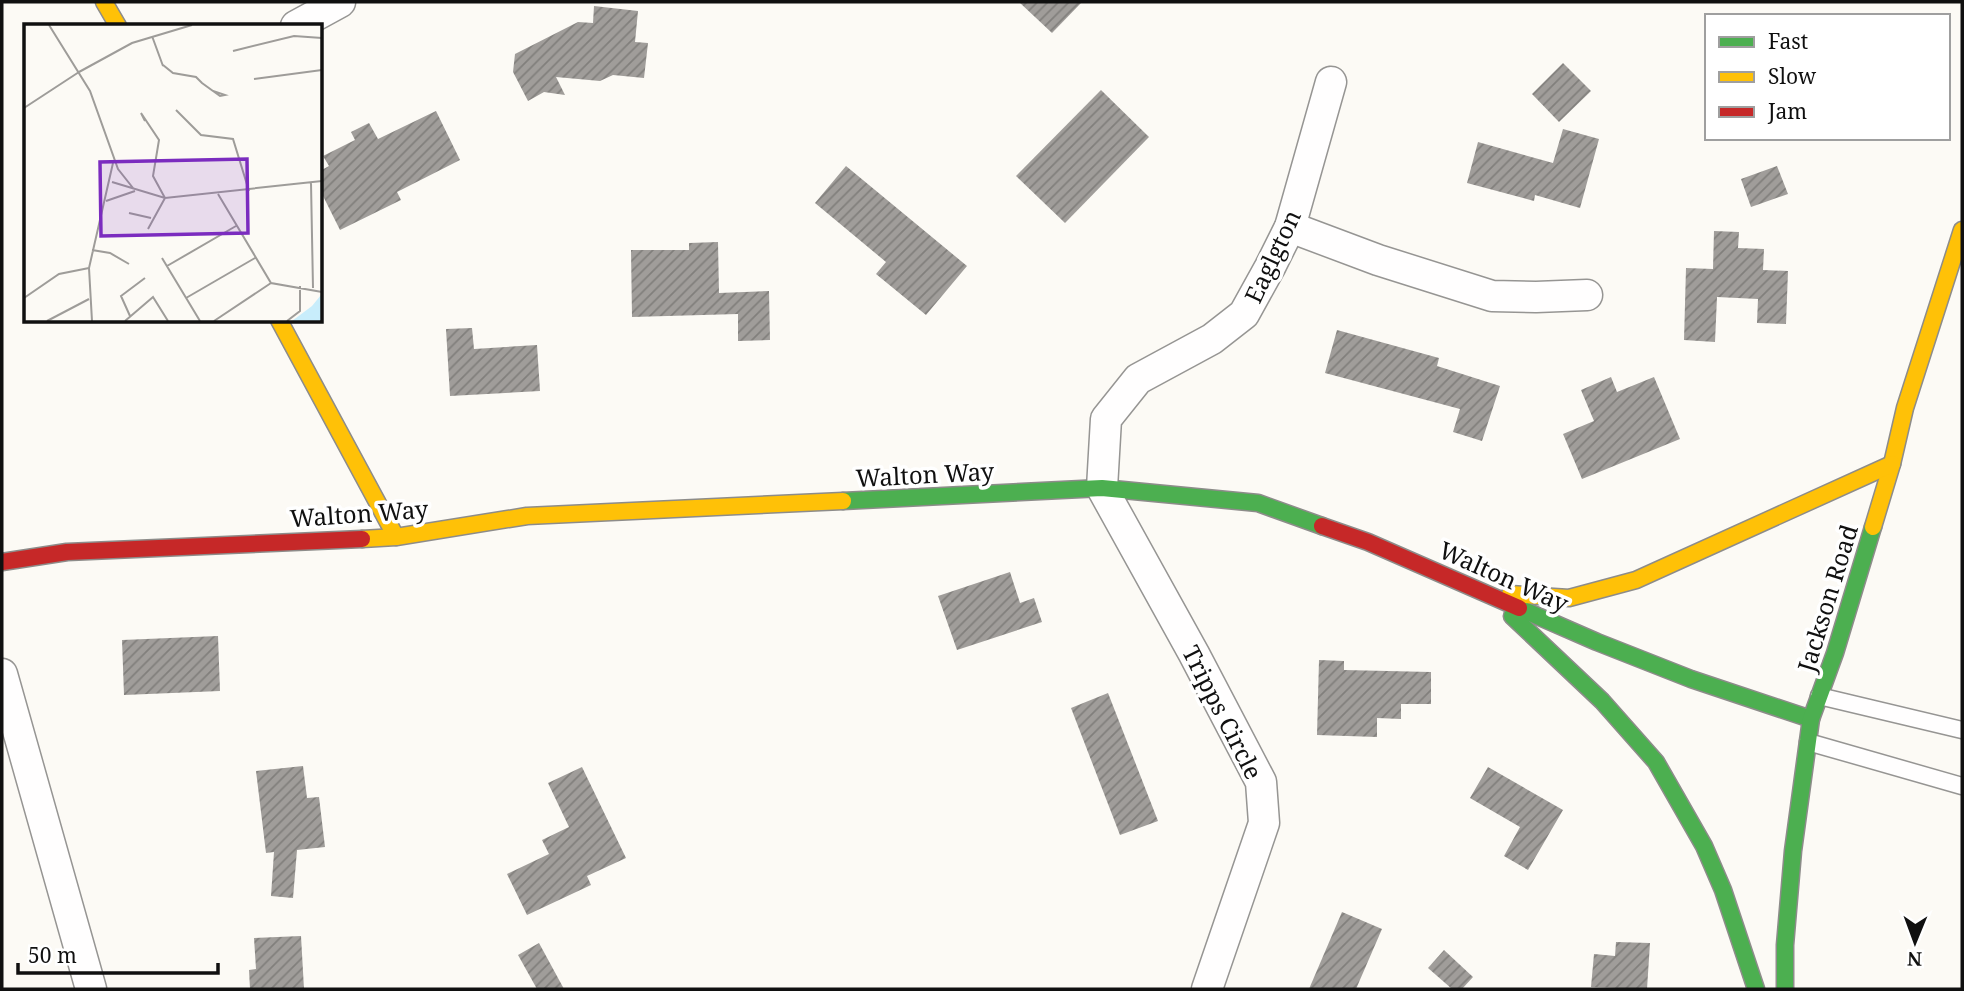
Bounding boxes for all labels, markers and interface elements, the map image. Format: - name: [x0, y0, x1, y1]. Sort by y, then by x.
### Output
- legend: [1705, 14, 1950, 140]
- inset map: [24, 24, 322, 322]
- text: Fast: [1768, 27, 1808, 55]
- text: Slow: [1768, 62, 1817, 90]
- text: Jam: [1767, 97, 1807, 125]
- street label: Eaglgton: [1236, 204, 1308, 308]
- street label: Walton Way: [855, 454, 995, 494]
- street label: Walton Way: [289, 492, 430, 534]
- street label: Jackson Road: [1789, 520, 1865, 677]
- street label: Walton Way: [1434, 533, 1574, 619]
- street label: Tripps Circle: [1175, 639, 1271, 785]
- north arrow: [1880, 907, 1950, 977]
- scale bar: [18, 932, 217, 976]
- text: 50 m: [28, 941, 77, 969]
- text: N: [1907, 946, 1922, 972]

